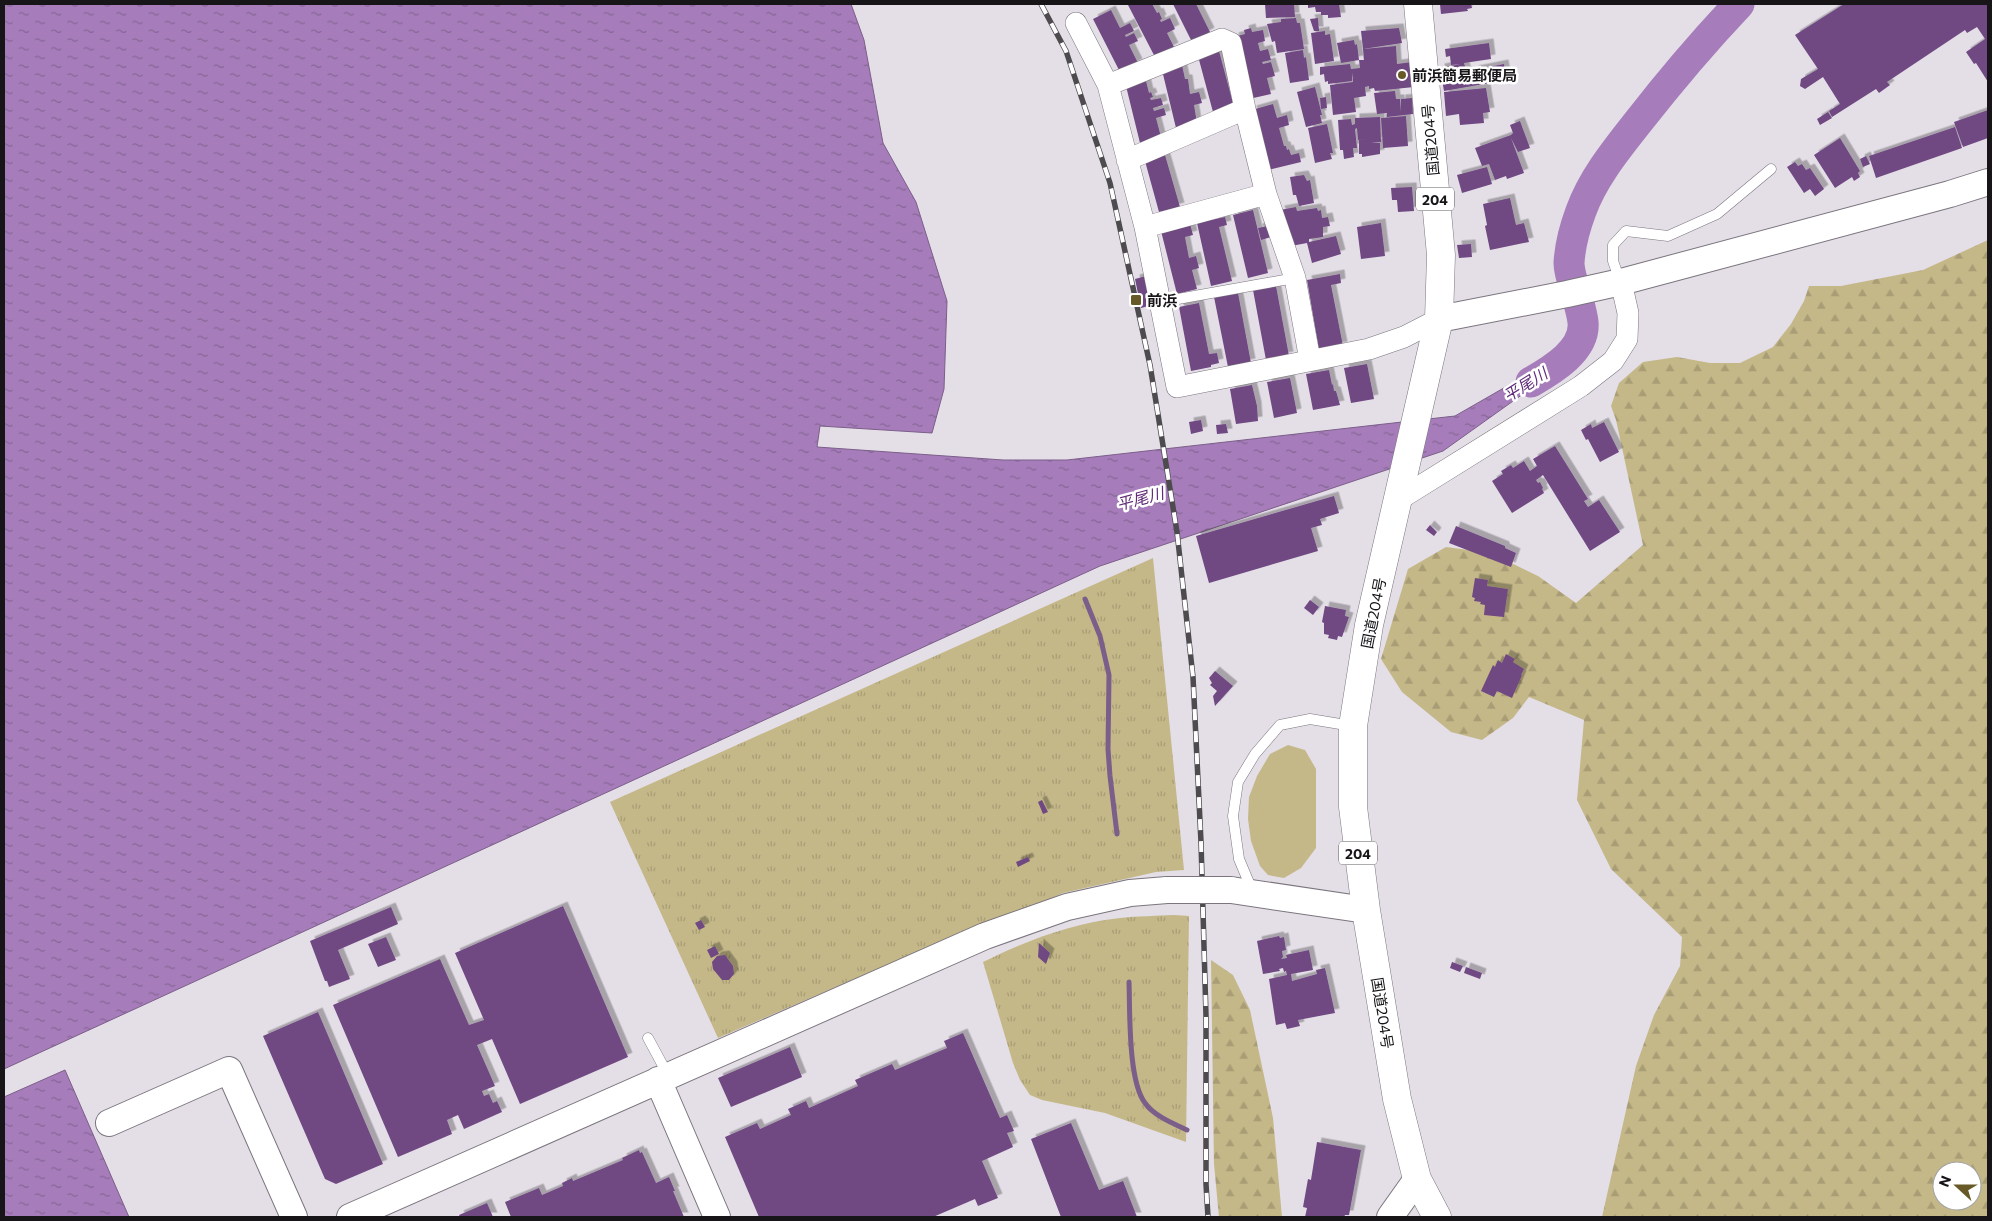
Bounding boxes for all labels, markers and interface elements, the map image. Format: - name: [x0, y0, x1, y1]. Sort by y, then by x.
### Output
- place label: 前浜簡易郵便局: [1412, 66, 1517, 84]
- marker: 前浜簡易郵便局: [1396, 69, 1408, 81]
- street label: 国道204号: [1418, 103, 1442, 177]
- road number: 204: [1416, 188, 1454, 210]
- place label: 前浜: [1147, 291, 1178, 309]
- marker: 前浜: [1129, 293, 1143, 307]
- water label: 平尾川: [1500, 362, 1552, 405]
- water label: 平尾川: [1114, 482, 1168, 513]
- street label: 国道204号: [1357, 576, 1389, 650]
- road number: 204: [1339, 841, 1377, 864]
- street label: 国道204号: [1368, 976, 1398, 1050]
- north arrow: [1932, 1161, 1982, 1211]
- text: N: [1935, 1173, 1954, 1189]

